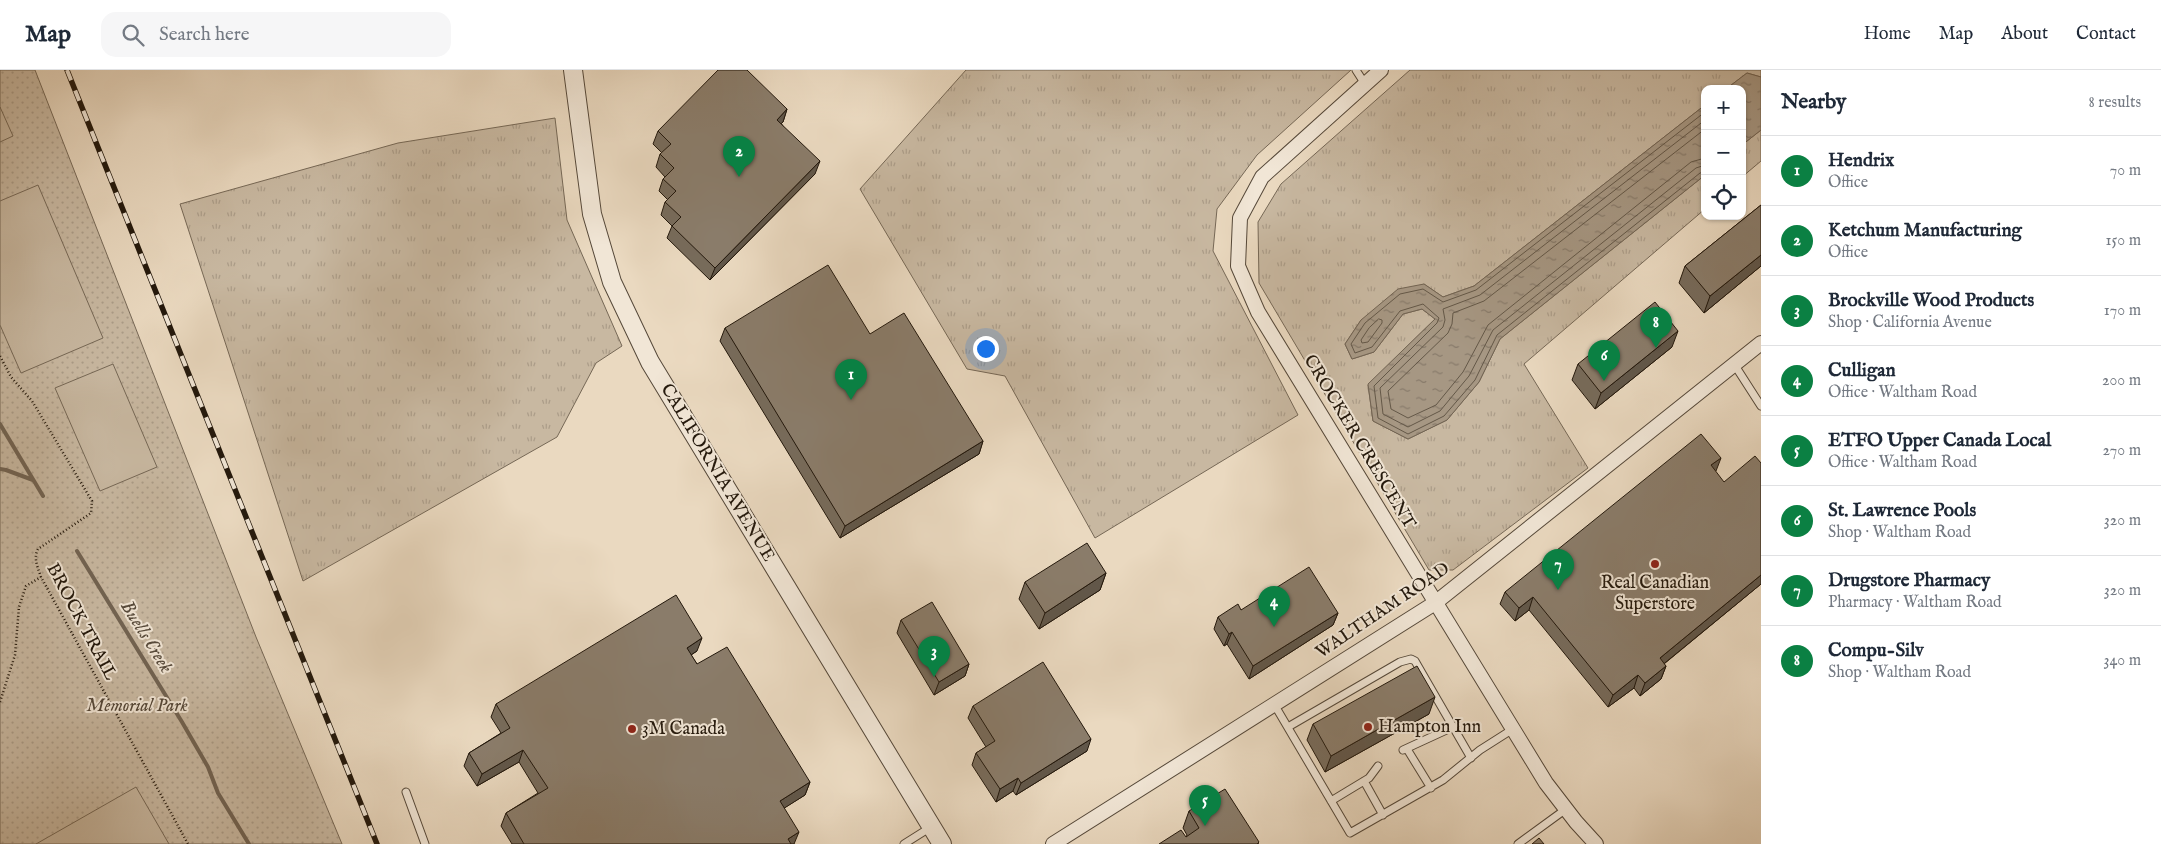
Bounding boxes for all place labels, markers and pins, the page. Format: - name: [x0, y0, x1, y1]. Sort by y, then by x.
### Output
- pin: 2: [723, 136, 755, 177]
- pin: 8: [1640, 307, 1672, 348]
- pin: 6: [1588, 340, 1620, 381]
- pin: 1: [835, 359, 867, 400]
- pin: 7: [1542, 549, 1574, 590]
- marker: Real Canadian Superstore: [1649, 558, 1661, 570]
- place label: Real Canadian Superstore: [1601, 572, 1710, 616]
- pin: 4: [1258, 586, 1290, 627]
- pin: 3: [918, 636, 950, 677]
- place label: Hampton Inn: [1378, 716, 1482, 739]
- place label: 3M Canada: [642, 718, 725, 741]
- marker: Hampton Inn: [1362, 721, 1374, 733]
- marker: 3M Canada: [626, 723, 638, 735]
- pin: 5: [1189, 785, 1221, 826]

